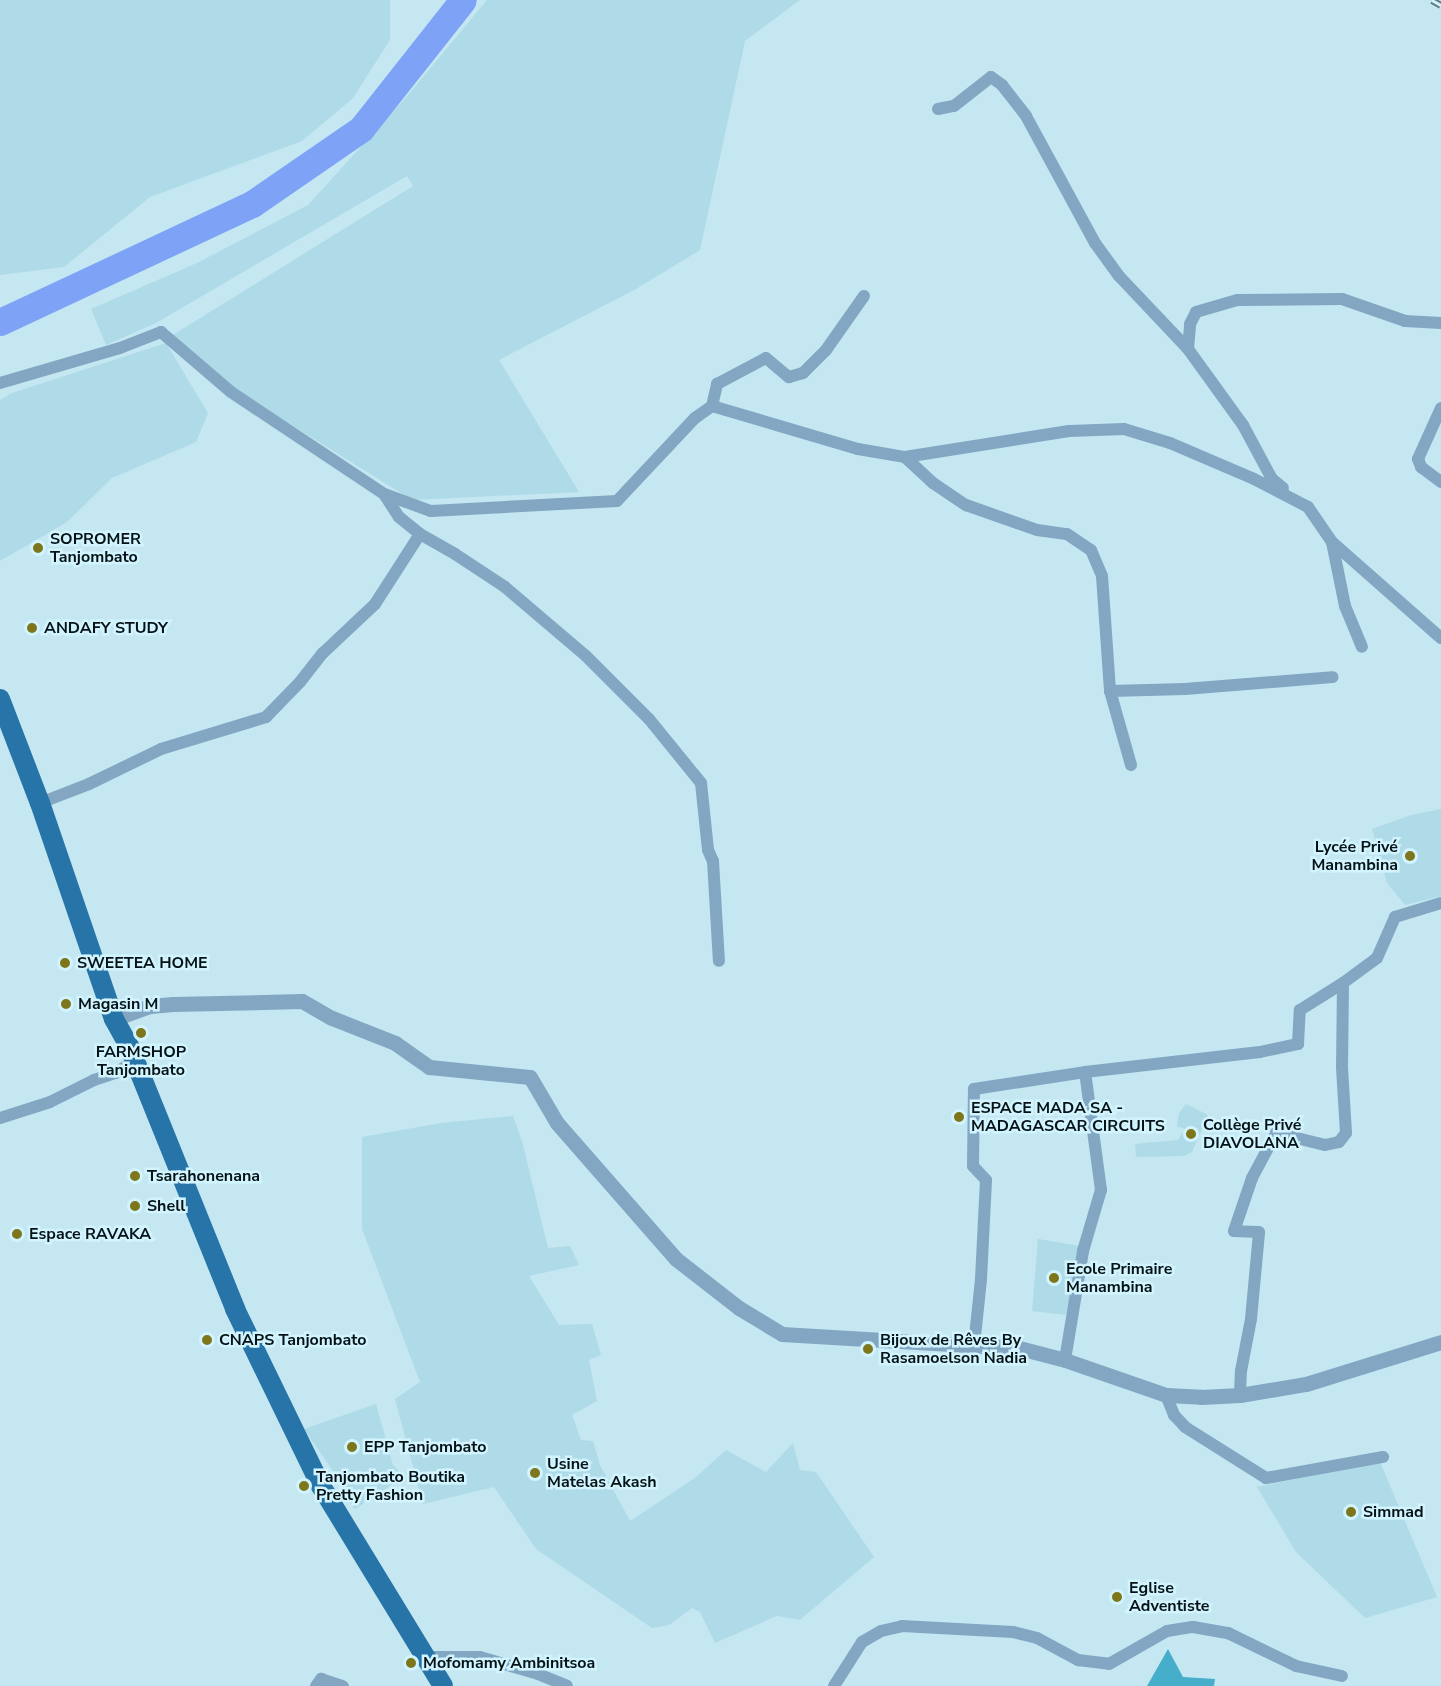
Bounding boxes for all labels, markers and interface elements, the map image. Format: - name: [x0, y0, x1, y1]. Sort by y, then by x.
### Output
- place label: SOPROMER Tanjombato: [50, 529, 141, 567]
- marker: SOPROMER Tanjombato: [31, 541, 45, 555]
- place label: ANDAFY STUDY: [44, 618, 168, 638]
- marker: ANDAFY STUDY: [25, 621, 39, 635]
- place label: Lycée Privé Manambina: [1311, 837, 1398, 875]
- marker: Lycée Privé Manambina: [1403, 849, 1417, 863]
- place label: SWEETEA HOME: [77, 953, 208, 973]
- marker: SWEETEA HOME: [58, 956, 72, 970]
- place label: Magasin M: [78, 994, 159, 1014]
- marker: Magasin M: [59, 997, 73, 1011]
- marker: FARMSHOP Tanjombato: [134, 1026, 148, 1040]
- place label: FARMSHOP Tanjombato: [96, 1042, 186, 1080]
- place label: ESPACE MADA SA - MADAGASCAR CIRCUITS: [971, 1098, 1165, 1136]
- marker: ESPACE MADA SA - MADAGASCAR CIRCUITS: [952, 1110, 966, 1124]
- place label: Collège Privé DIAVOLANA: [1203, 1115, 1302, 1153]
- marker: Collège Privé DIAVOLANA: [1184, 1127, 1198, 1141]
- place label: Tsarahonenana: [147, 1166, 260, 1186]
- marker: Tsarahonenana: [128, 1169, 142, 1183]
- place label: Shell: [147, 1196, 185, 1216]
- marker: Shell: [128, 1199, 142, 1213]
- place label: Espace RAVAKA: [29, 1224, 151, 1244]
- marker: Espace RAVAKA: [10, 1227, 24, 1241]
- place label: Ecole Primaire Manambina: [1066, 1259, 1172, 1297]
- marker: Ecole Primaire Manambina: [1047, 1271, 1061, 1285]
- place label: CNAPS Tanjombato: [219, 1330, 366, 1350]
- place label: Bijoux de Rêves By Rasamoelson Nadia: [880, 1330, 1027, 1368]
- marker: CNAPS Tanjombato: [200, 1333, 214, 1347]
- marker: Bijoux de Rêves By Rasamoelson Nadia: [861, 1342, 875, 1356]
- place label: EPP Tanjombato: [364, 1437, 487, 1457]
- marker: EPP Tanjombato: [345, 1440, 359, 1454]
- place label: Usine Matelas Akash: [547, 1454, 657, 1492]
- marker: Usine Matelas Akash: [528, 1466, 542, 1480]
- place label: Tanjombato Boutika Pretty Fashion: [316, 1467, 465, 1505]
- marker: Tanjombato Boutika Pretty Fashion: [297, 1479, 311, 1493]
- place label: Simmad: [1363, 1502, 1424, 1522]
- marker: Simmad: [1344, 1505, 1358, 1519]
- place label: Eglise Adventiste: [1129, 1578, 1209, 1616]
- marker: Eglise Adventiste: [1110, 1590, 1124, 1604]
- place label: Mofomamy Ambinitsoa: [423, 1653, 595, 1673]
- marker: Mofomamy Ambinitsoa: [404, 1656, 418, 1670]

